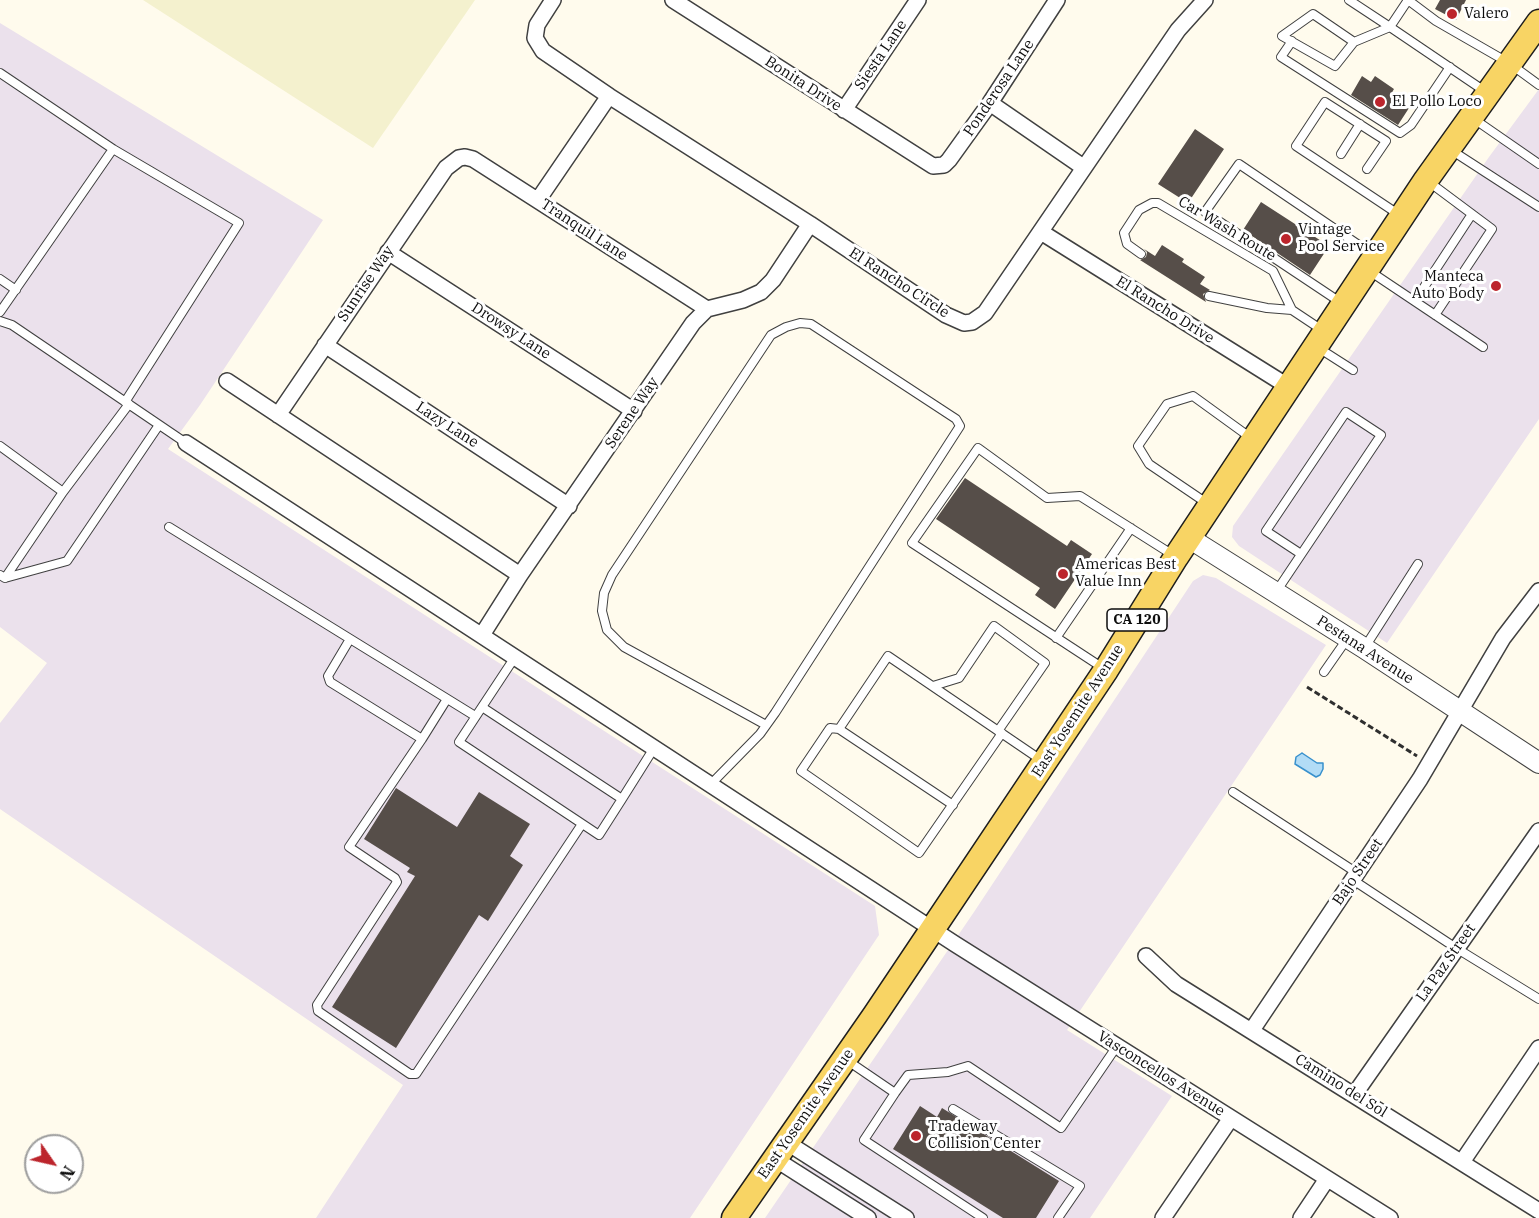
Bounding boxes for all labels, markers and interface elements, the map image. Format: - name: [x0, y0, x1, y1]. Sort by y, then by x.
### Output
- place label: Valero: [1464, 5, 1509, 23]
- marker: Valero: [1445, 7, 1459, 21]
- street label: Siesta Lane: [851, 17, 911, 93]
- street label: Ponderosa Lane: [960, 36, 1038, 140]
- street label: Bonita Drive: [761, 53, 845, 115]
- place label: El Pollo Loco: [1392, 93, 1482, 111]
- marker: El Pollo Loco: [1373, 95, 1387, 109]
- street label: Car Wash Route: [1175, 193, 1279, 265]
- street label: Tranquil Lane: [537, 195, 631, 265]
- place label: Vintage Pool Service: [1298, 221, 1384, 256]
- marker: Vintage Pool Service: [1279, 232, 1293, 246]
- street label: Sunrise Way: [334, 243, 398, 325]
- street label: El Rancho Circle: [846, 244, 952, 322]
- place label: Manteca Auto Body: [1412, 268, 1484, 303]
- street label: El Rancho Drive: [1113, 273, 1217, 347]
- marker: Manteca Auto Body: [1489, 279, 1503, 293]
- street label: Drowsy Lane: [468, 299, 554, 363]
- street label: Serene Way: [602, 374, 662, 452]
- street label: Lazy Lane: [412, 398, 482, 452]
- place label: Americas Best Value Inn: [1075, 556, 1176, 591]
- marker: Americas Best Value Inn: [1056, 567, 1070, 581]
- road number: CA 120: [1107, 609, 1167, 631]
- street label: Pestana Avenue: [1313, 612, 1417, 688]
- street label: East Yosemite Avenue: [1028, 641, 1128, 781]
- street label: Bajo Street: [1329, 835, 1387, 909]
- street label: La Paz Street: [1412, 921, 1480, 1005]
- street label: Vasconcellos Avenue: [1094, 1027, 1228, 1121]
- street label: East Yosemite Avenue: [754, 1046, 858, 1182]
- street label: Camino del Sol: [1292, 1050, 1390, 1122]
- place label: Tradeway Collision Center: [928, 1118, 1041, 1153]
- marker: Tradeway Collision Center: [909, 1129, 923, 1143]
- north arrow: [24, 1134, 84, 1194]
- text: N: [55, 1162, 79, 1184]

